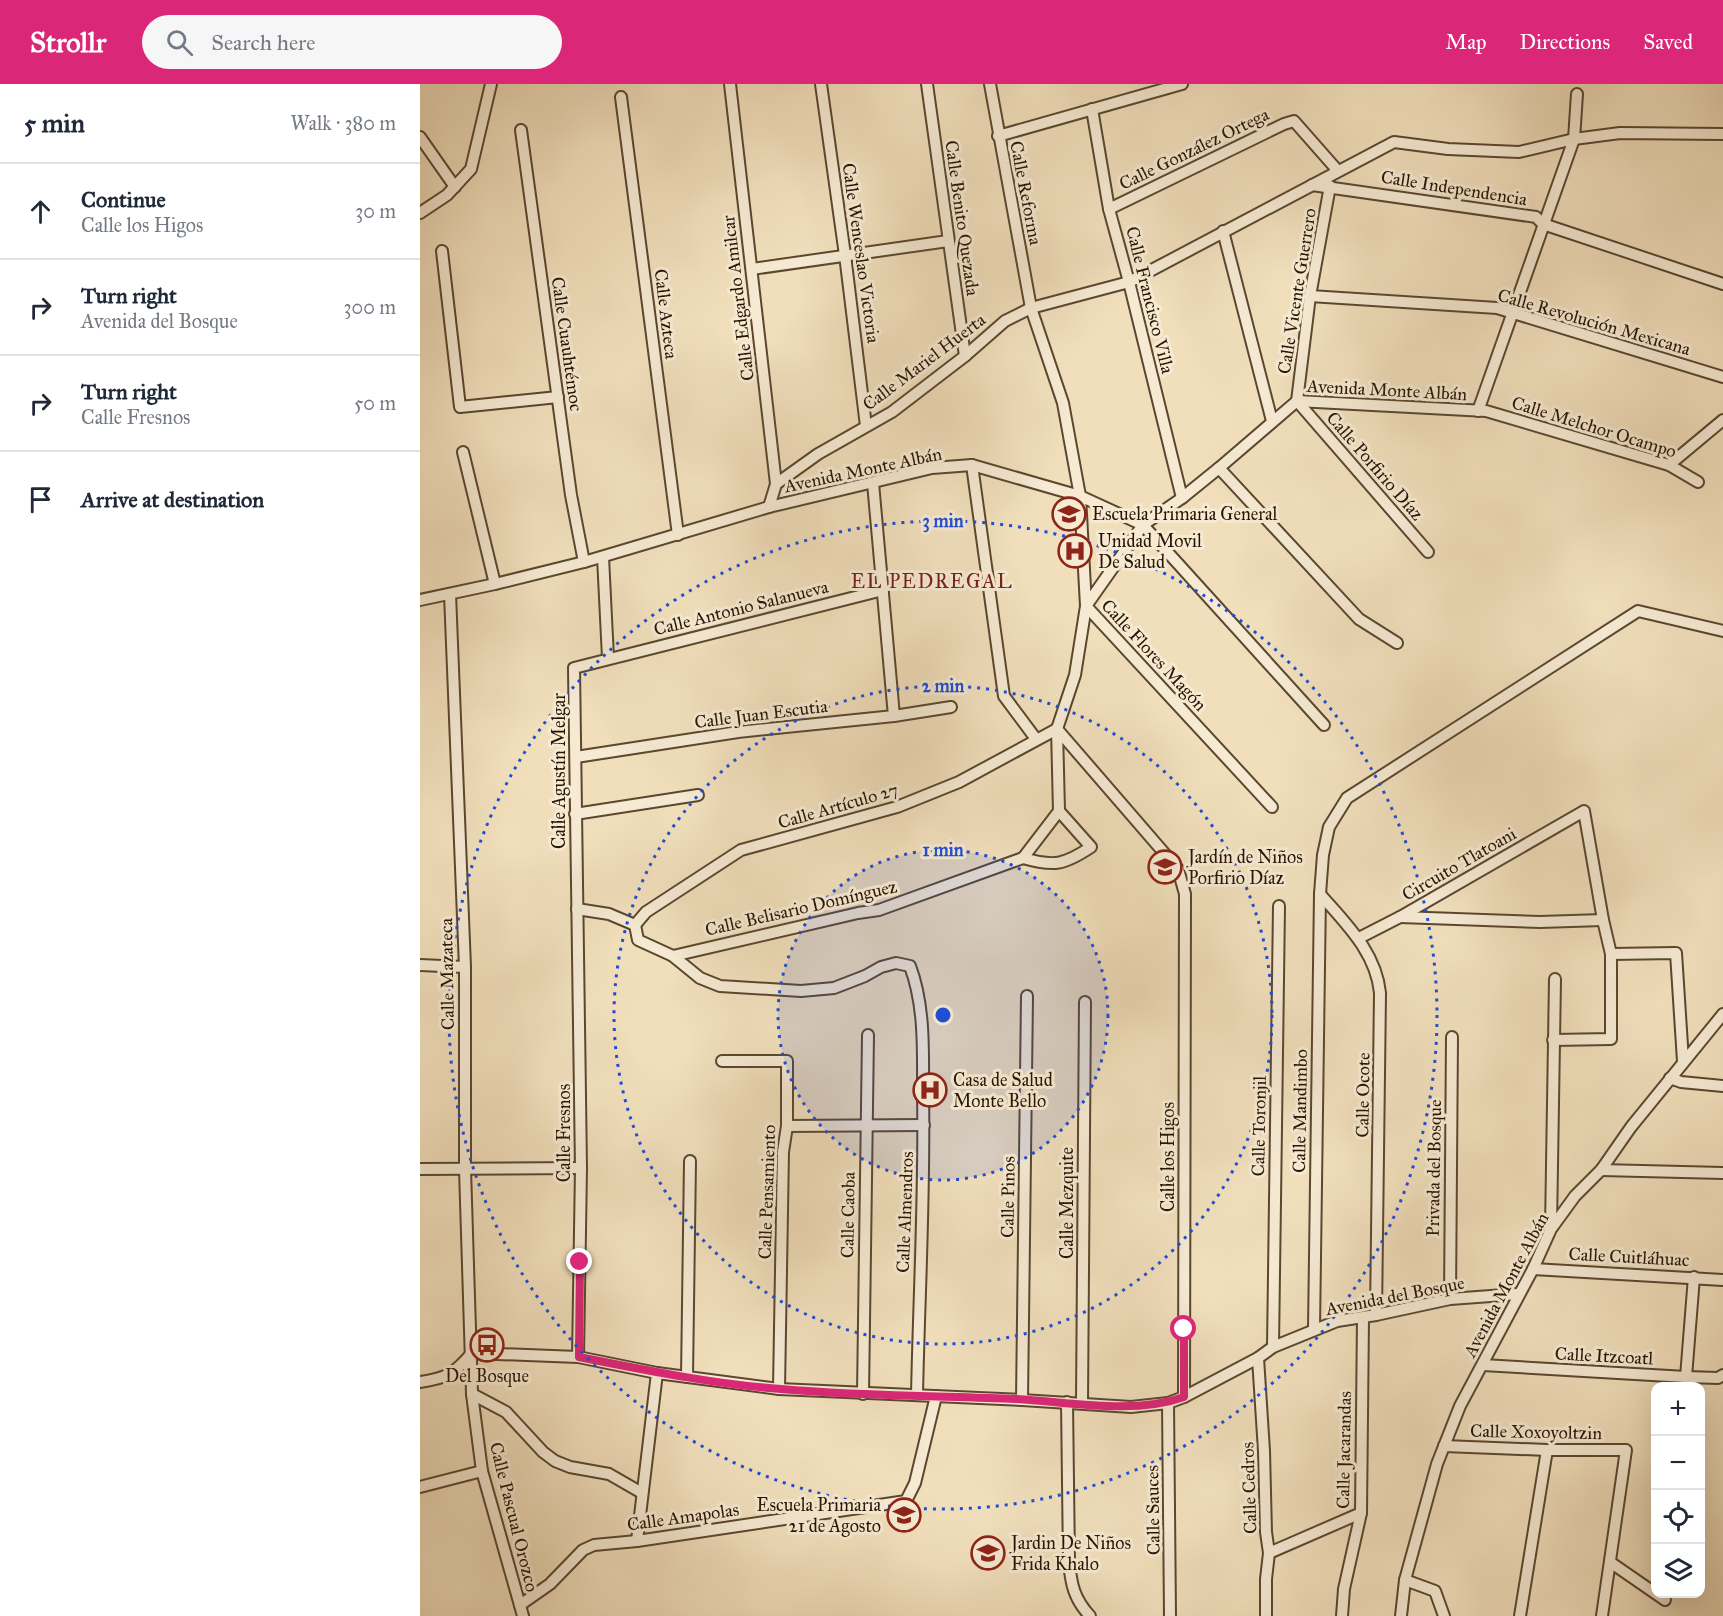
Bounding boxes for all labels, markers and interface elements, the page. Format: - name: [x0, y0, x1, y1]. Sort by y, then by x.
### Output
- search box: [142, 15, 562, 69]
- text: Strollr: [30, 25, 106, 60]
- icon: search: [163, 26, 196, 59]
- text: Search here: [211, 29, 315, 56]
- text: Map: [1446, 29, 1487, 55]
- text: Directions: [1520, 29, 1610, 55]
- text: Saved: [1643, 29, 1693, 55]
- street label: Calle González Ortega: [1116, 103, 1273, 196]
- text: 5 min: [24, 107, 85, 139]
- text: Walk · 380 m: [290, 111, 396, 135]
- street label: Calle Benito Quezada: [940, 139, 984, 298]
- street label: Calle Reforma: [1005, 139, 1047, 247]
- street label: Calle Wenceslao Victoria: [837, 162, 885, 345]
- street label: Calle Independencia: [1379, 166, 1529, 210]
- text: Continue: [81, 186, 166, 213]
- icon: ahead: [24, 195, 57, 228]
- text: 30 m: [355, 199, 396, 223]
- street label: Calle Vicente Guerrero: [1273, 206, 1321, 376]
- text: Calle los Higos: [81, 213, 203, 237]
- street label: Calle Edgardo Amilcar: [717, 214, 760, 382]
- street label: Calle Francisco Villa: [1121, 224, 1179, 376]
- street label: Calle Azteca: [650, 268, 682, 361]
- street label: Calle Cuauhtémoc: [547, 275, 587, 413]
- text: Turn right: [81, 282, 177, 309]
- street label: Calle Revolución Mexicana: [1495, 284, 1693, 360]
- icon: right: [24, 291, 57, 324]
- text: 300 m: [344, 295, 396, 319]
- street label: Calle Mariel Huerta: [858, 308, 990, 415]
- text: Avenida del Bosque: [81, 309, 238, 333]
- street label: Avenida Monte Albán: [1305, 375, 1468, 405]
- text: Turn right: [81, 378, 177, 405]
- icon: right: [24, 387, 57, 420]
- text: 50 m: [354, 391, 396, 415]
- street label: Calle Melchor Ocampo: [1509, 391, 1679, 463]
- text: Calle Fresnos: [81, 405, 190, 429]
- street label: Calle Porfirio Díaz: [1322, 407, 1428, 525]
- street label: Avenida Monte Albán: [781, 443, 944, 498]
- icon: arrive: [24, 483, 57, 516]
- text: Arrive at destination: [81, 486, 264, 513]
- school or university icon: Escuela Primaria General: [1051, 496, 1087, 532]
- place label: Escuela Primaria General: [1092, 503, 1278, 525]
- text: 3 min: [923, 510, 964, 533]
- place label: Unidad Movil De Salud: [1098, 530, 1202, 573]
- hospital icon: Unidad Movil De Salud: [1057, 533, 1093, 569]
- district label: EL PEDREGAL: [851, 569, 1013, 593]
- street label: Calle Antonio Salanueva: [651, 576, 831, 640]
- street label: Calle Flores Magón: [1096, 595, 1212, 716]
- text: 2 min: [922, 675, 965, 697]
- street label: Calle Agustín Melgar: [548, 693, 571, 849]
- street label: Calle Juan Escutia: [693, 695, 829, 734]
- street label: Calle Artículo 27: [775, 778, 901, 834]
- street label: Circuito Tlatoani: [1398, 822, 1520, 906]
- text: 1 min: [923, 839, 964, 861]
- place label: Jardín de Niños Porfirio Díaz: [1186, 846, 1303, 889]
- school or university icon: Jardín de Niños Porfirio Díaz: [1147, 849, 1183, 885]
- street label: Calle Belisario Domínguez: [703, 875, 899, 942]
- street label: Calle Mazateca: [435, 917, 459, 1030]
- centre of rings: [933, 1005, 953, 1025]
- street label: Calle Mandimbo: [1288, 1049, 1312, 1173]
- street label: Calle Ocote: [1351, 1052, 1375, 1138]
- place label: Casa de Salud Monte Bello: [953, 1069, 1053, 1112]
- hospital icon: Casa de Salud Monte Bello: [912, 1072, 948, 1108]
- street label: Calle Toronjil: [1247, 1075, 1271, 1177]
- street label: Calle Fresnos: [553, 1084, 575, 1182]
- street label: Privada del Bosque: [1422, 1099, 1447, 1237]
- street label: Calle los Higos: [1157, 1102, 1180, 1212]
- street label: Calle Pensamiento: [754, 1124, 780, 1260]
- street label: Calle Mezquite: [1056, 1147, 1079, 1259]
- street label: Calle Almendros: [892, 1151, 918, 1273]
- street label: Calle Pinos: [996, 1156, 1020, 1238]
- street label: Calle Caoba: [836, 1171, 860, 1258]
- street label: Avenida Monte Albán: [1458, 1209, 1553, 1362]
- street label: Calle Cuitláhuac: [1568, 1243, 1690, 1271]
- route end: [566, 1248, 592, 1274]
- street label: Avenida del Bosque: [1323, 1272, 1467, 1321]
- route start: [1170, 1315, 1196, 1341]
- bus stop icon: Del Bosque: [469, 1327, 505, 1363]
- street label: Calle Itzcoatl: [1554, 1342, 1654, 1370]
- place label: Del Bosque: [445, 1365, 529, 1388]
- map controls: [1651, 1382, 1705, 1598]
- button: +: [1651, 1382, 1705, 1436]
- street label: Calle Jacarandas: [1332, 1391, 1357, 1509]
- street label: Calle Xoxoyoltzin: [1470, 1420, 1602, 1444]
- button: −: [1651, 1436, 1705, 1490]
- street label: Calle Pascual Orozco: [485, 1440, 543, 1594]
- street label: Calle Cedros: [1236, 1442, 1262, 1534]
- street label: Calle Sauces: [1141, 1465, 1165, 1555]
- button: locate: [1651, 1490, 1705, 1544]
- place label: Escuela Primaria 21 de Agosto: [757, 1494, 881, 1538]
- school or university icon: Escuela Primaria 21 de Agosto: [886, 1497, 922, 1533]
- street label: Calle Amapolas: [626, 1498, 740, 1536]
- place label: Jardin De Niños Frida Khalo: [1009, 1532, 1131, 1575]
- school or university icon: Jardin De Niños Frida Khalo: [970, 1535, 1006, 1571]
- button: layers: [1651, 1544, 1705, 1598]

